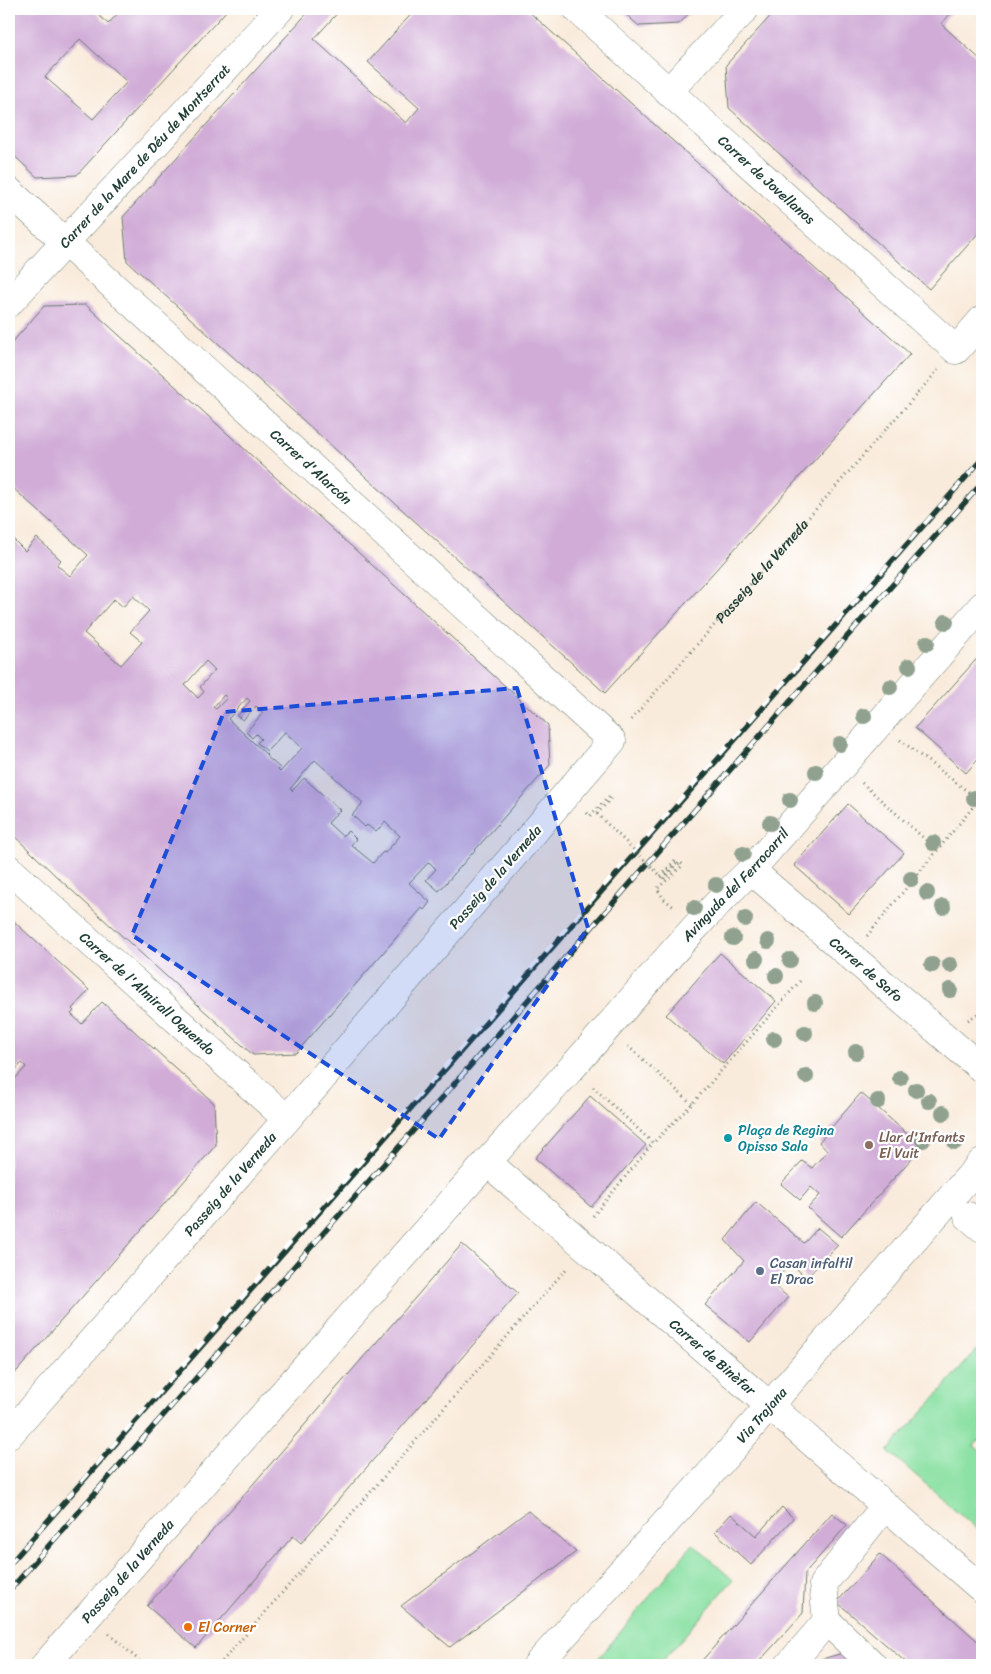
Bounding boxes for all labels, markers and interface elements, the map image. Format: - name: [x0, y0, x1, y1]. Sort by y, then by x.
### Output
- street label: Carrer de la Mare de Déu de Montserrat: [53, 58, 237, 254]
- street label: Carrer de Jovellanos: [712, 129, 821, 231]
- street label: Carrer d'Alarcón: [264, 423, 358, 512]
- street label: Passeig de la Verneda: [709, 513, 816, 629]
- street label: Passeig de la Verneda: [443, 819, 549, 935]
- street label: Avinguda del Ferrocarril: [675, 821, 796, 948]
- street label: Carrer de l'Almirall Oquendo: [73, 926, 221, 1062]
- street label: Carrer de Safo: [823, 931, 908, 1009]
- place label: Plaça de Regina Opisso Sala: [738, 1118, 834, 1159]
- place label: Llar d'Infants El Vuit: [879, 1125, 965, 1166]
- street label: Passeig de la Verneda: [178, 1126, 284, 1242]
- marker: Plaça de Regina Opisso Sala: [722, 1132, 734, 1144]
- marker: Llar d'Infants El Vuit: [863, 1139, 875, 1151]
- place label: Casan infaltil El Drac: [770, 1251, 854, 1292]
- marker: Casan infaltil El Drac: [754, 1265, 766, 1277]
- street label: Carrer de Binèfar: [663, 1312, 762, 1403]
- street label: Via Trajana: [730, 1381, 794, 1449]
- street label: Passeig de la Verneda: [75, 1513, 181, 1629]
- place label: El Corner: [198, 1615, 257, 1640]
- marker: El Corner: [182, 1621, 194, 1633]

